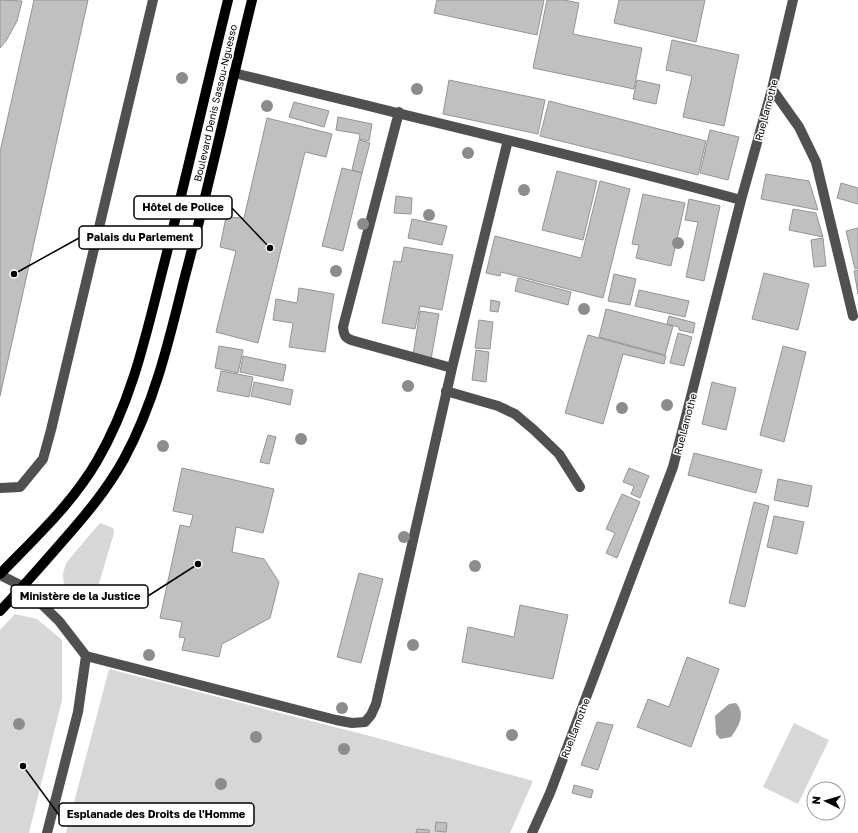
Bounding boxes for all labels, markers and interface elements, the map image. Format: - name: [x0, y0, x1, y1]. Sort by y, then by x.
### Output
- street label: Boulevard Denis Sassou-Nguesso: [191, 23, 239, 183]
- street label: Rue Lamothe: [752, 78, 780, 142]
- callout: Hôtel de Police: [134, 196, 232, 219]
- text: Hôtel de Police: [142, 200, 224, 213]
- callout: Palais du Parlement: [79, 226, 202, 249]
- text: Palais du Parlement: [87, 230, 194, 243]
- street label: Rue Lamothe: [671, 392, 699, 456]
- callout: Ministère de la Justice: [11, 585, 148, 608]
- text: Ministère de la Justice: [20, 589, 141, 602]
- street label: Rue Lamothe: [558, 696, 592, 760]
- north arrow: [806, 781, 846, 821]
- text: N: [809, 795, 822, 805]
- callout: Esplanade des Droits de l'Homme: [59, 803, 254, 826]
- text: Esplanade des Droits de l'Homme: [67, 807, 246, 820]

